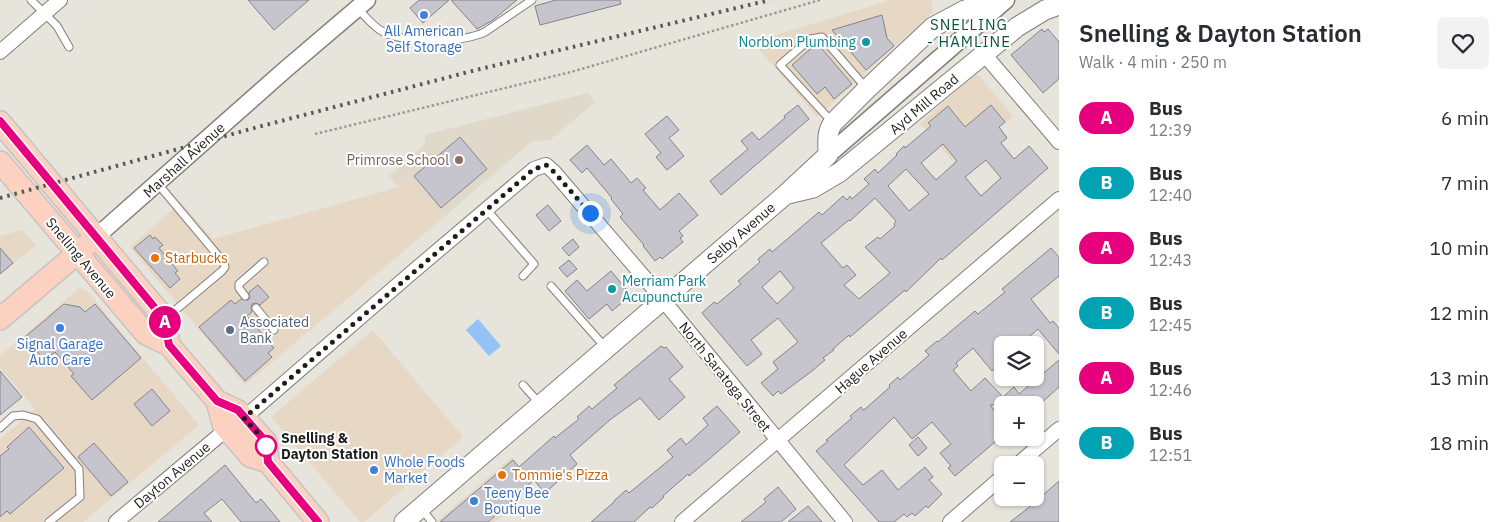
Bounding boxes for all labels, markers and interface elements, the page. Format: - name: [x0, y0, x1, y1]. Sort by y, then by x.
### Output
- marker: All American Self Storage: [418, 9, 430, 21]
- district label: SNELLING - HAMLINE: [927, 15, 1011, 51]
- text: Snelling & Dayton Station: [1079, 17, 1362, 49]
- button: heart: [1437, 17, 1489, 69]
- place label: All American Self Storage: [384, 22, 464, 56]
- place label: Norblom Plumbing: [738, 33, 857, 51]
- marker: Norblom Plumbing: [860, 36, 872, 48]
- text: Walk · 4 min · 250 m: [1079, 52, 1227, 72]
- street label: Ayd Mill Road: [886, 70, 962, 138]
- text: Bus: [1149, 96, 1183, 120]
- text: A: [1100, 106, 1113, 129]
- text: 6 min: [1441, 106, 1489, 130]
- street label: Marshall Avenue: [139, 118, 229, 201]
- text: 12:39: [1149, 120, 1192, 140]
- place label: Primrose School: [346, 151, 449, 169]
- marker: Primrose School: [453, 154, 465, 166]
- text: Bus: [1149, 161, 1183, 185]
- text: B: [1100, 171, 1113, 194]
- text: 7 min: [1441, 171, 1489, 195]
- text: 12:40: [1149, 185, 1192, 205]
- street label: Selby Avenue: [703, 198, 779, 268]
- your location: [578, 201, 603, 226]
- street label: Snelling Avenue: [42, 214, 120, 302]
- text: Bus: [1149, 226, 1183, 250]
- text: A: [1100, 236, 1113, 259]
- text: 10 min: [1430, 236, 1489, 260]
- place label: Starbucks: [165, 249, 228, 267]
- text: 12:43: [1149, 250, 1192, 270]
- marker: Starbucks: [149, 252, 161, 264]
- place label: Merriam Park Acupuncture: [622, 272, 707, 306]
- marker: Merriam Park Acupuncture: [606, 283, 618, 295]
- text: Bus: [1149, 291, 1183, 315]
- text: B: [1100, 301, 1113, 324]
- text: 12 min: [1430, 301, 1489, 325]
- line badge: A: [149, 306, 181, 338]
- text: A: [159, 310, 171, 333]
- place label: Associated Bank: [240, 313, 309, 347]
- text: 12:45: [1149, 315, 1192, 335]
- street label: North Saratoga Street: [675, 318, 775, 436]
- marker: Signal Garage Auto Care: [54, 322, 66, 334]
- marker: Associated Bank: [224, 324, 236, 336]
- street label: Hague Avenue: [831, 324, 911, 397]
- place label: Signal Garage Auto Care: [17, 335, 103, 369]
- map controls: [994, 336, 1044, 506]
- button: layers: [994, 336, 1044, 386]
- text: Bus: [1149, 356, 1183, 380]
- text: A: [1100, 366, 1113, 389]
- text: 13 min: [1430, 366, 1489, 390]
- text: 12:46: [1149, 380, 1192, 400]
- button: +: [994, 396, 1044, 446]
- text: Bus: [1149, 421, 1183, 445]
- place label: Snelling & Dayton Station: [281, 429, 378, 463]
- text: B: [1100, 431, 1113, 454]
- text: 18 min: [1430, 431, 1489, 455]
- marker: Snelling & Dayton Station: [255, 435, 277, 457]
- street label: Dayton Avenue: [130, 438, 214, 512]
- text: 12:51: [1149, 445, 1192, 465]
- place label: Whole Foods Market: [384, 453, 465, 487]
- button: −: [994, 456, 1044, 506]
- marker: Whole Foods Market: [368, 464, 380, 476]
- place label: Tommie's Pizza: [512, 466, 609, 484]
- marker: Tommie's Pizza: [496, 469, 508, 481]
- place label: Teeny Bee Boutique: [484, 484, 549, 518]
- marker: Teeny Bee Boutique: [468, 495, 480, 507]

